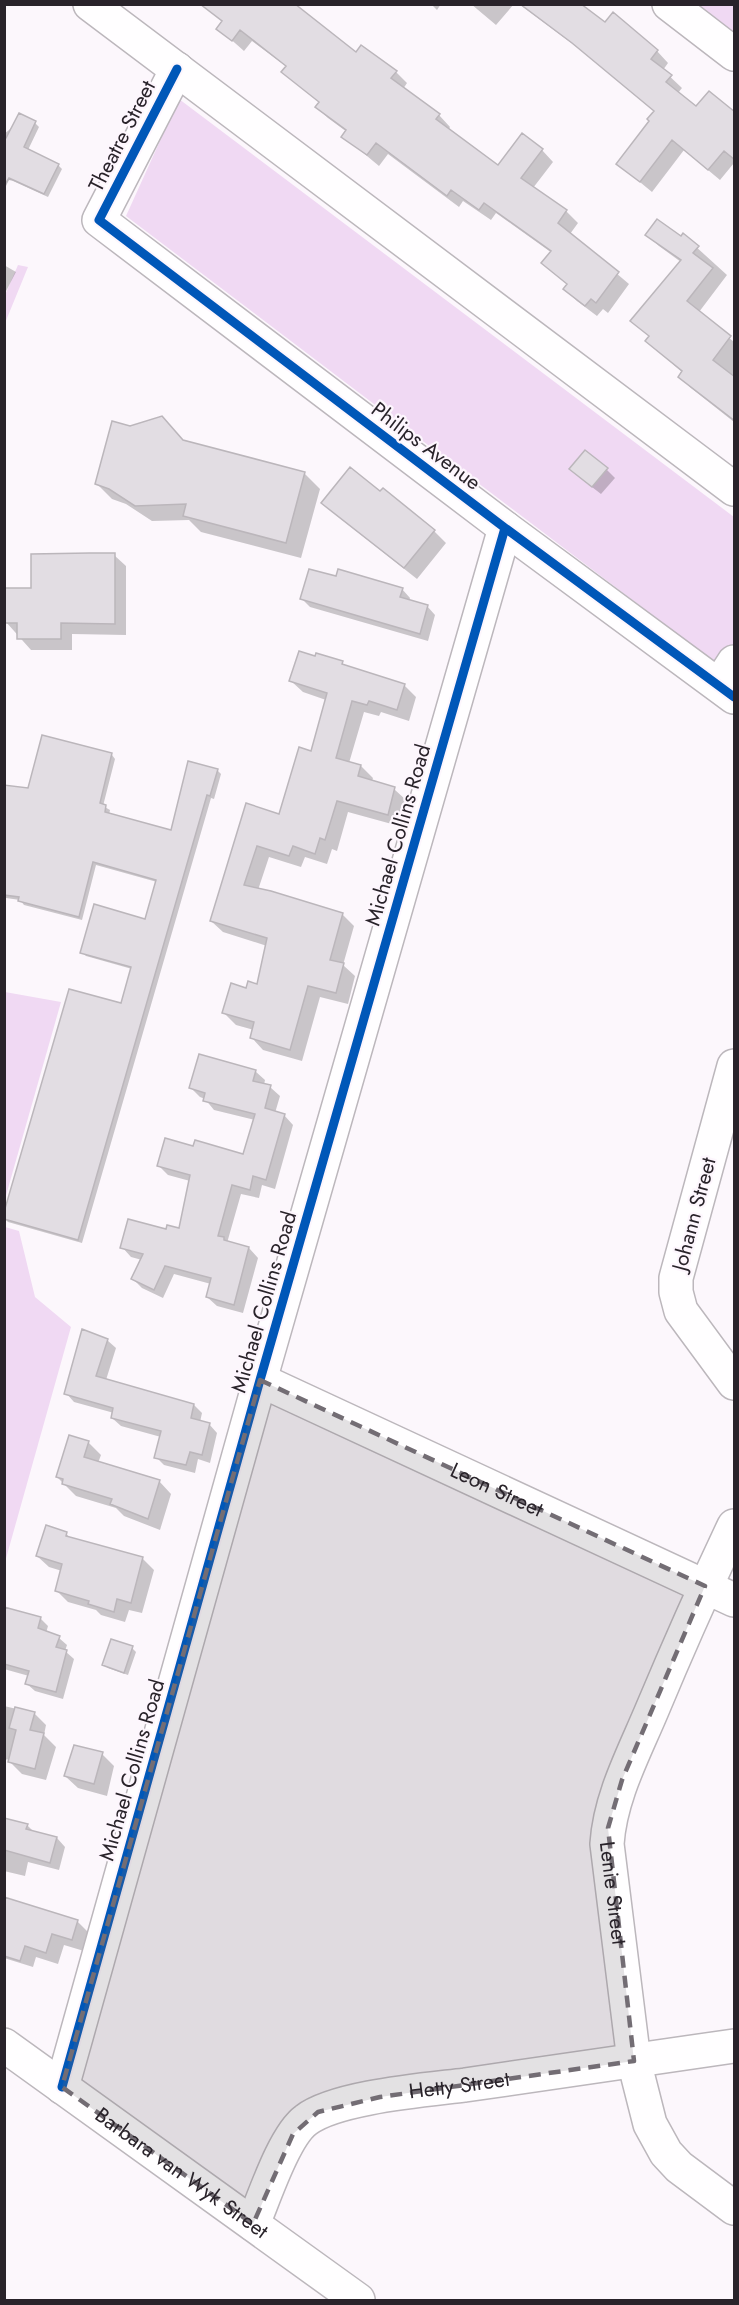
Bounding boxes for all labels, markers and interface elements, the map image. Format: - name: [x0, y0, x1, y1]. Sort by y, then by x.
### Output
- street label: Theatre Street: [81, 75, 163, 197]
- street label: Philips Avenue: [365, 395, 487, 497]
- street label: Michael Collins Road: [358, 741, 438, 929]
- street label: Johann Street: [664, 1154, 724, 1277]
- street label: Michael Collins Road: [224, 1208, 304, 1396]
- street label: Leon Street: [445, 1455, 548, 1524]
- street label: Michael Collins Road: [92, 1676, 172, 1864]
- street label: Lenie Street: [592, 1840, 634, 1947]
- street label: Hetty Street: [407, 2064, 512, 2107]
- street label: Barbara van Wyk Street: [89, 2100, 275, 2246]

